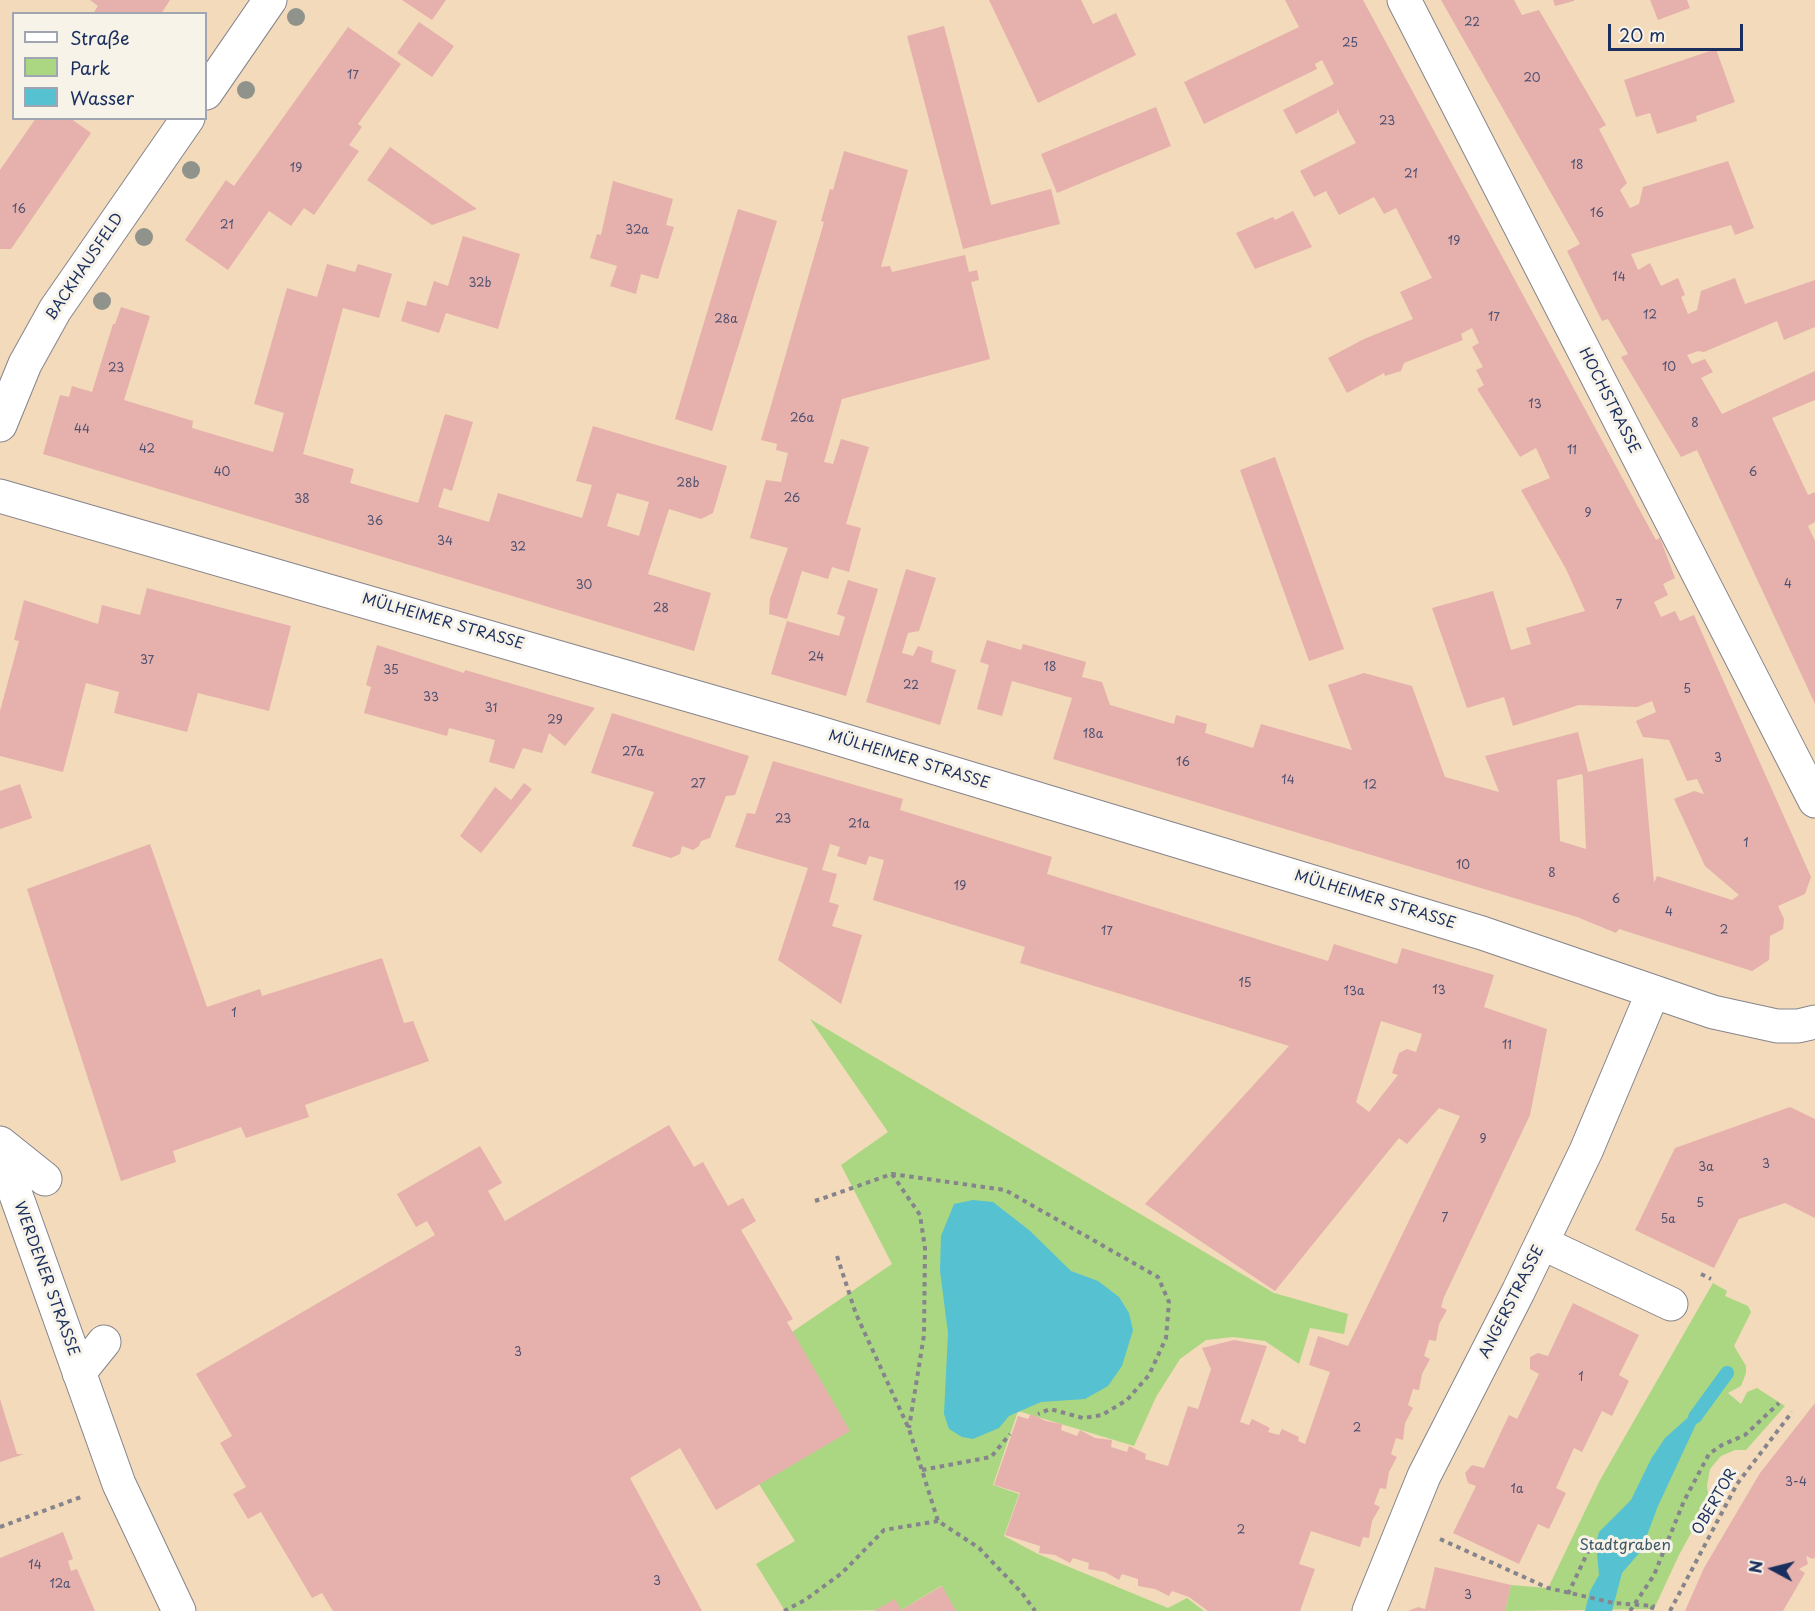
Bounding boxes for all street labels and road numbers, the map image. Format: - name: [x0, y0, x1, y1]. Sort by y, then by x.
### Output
- street label: BACKHAUSFELD: [43, 210, 127, 324]
- street label: HOCHSTRASSE: [1575, 345, 1643, 457]
- street label: MÜLHEIMER STRASSE: [360, 590, 526, 654]
- street label: MÜLHEIMER STRASSE: [826, 727, 992, 793]
- street label: MÜLHEIMER STRASSE: [1292, 867, 1458, 933]
- street label: WERDENER STRASSE: [10, 1199, 82, 1359]
- street label: ANGERSTRASSE: [1476, 1243, 1548, 1361]
- street label: OBERTOR: [1689, 1466, 1741, 1538]

